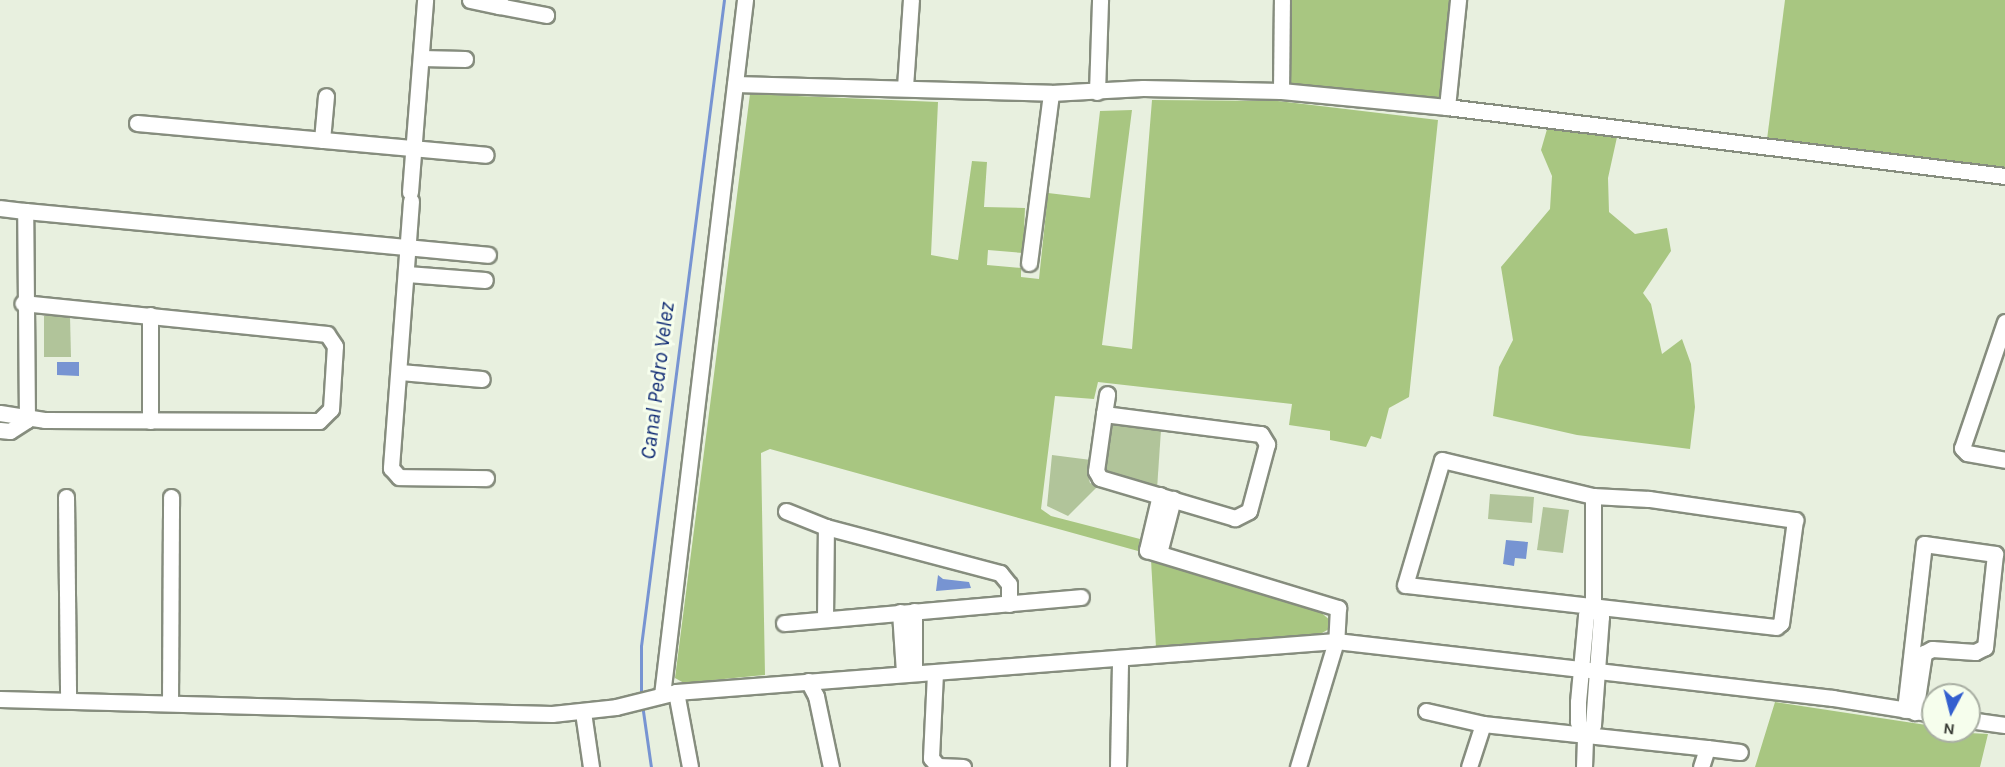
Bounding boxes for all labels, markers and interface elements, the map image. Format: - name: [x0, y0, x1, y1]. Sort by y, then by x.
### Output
- water label: Canal Pedro Velez: [635, 301, 681, 461]
- north arrow: [1921, 683, 1981, 743]
- text: N: [1942, 719, 1956, 740]

